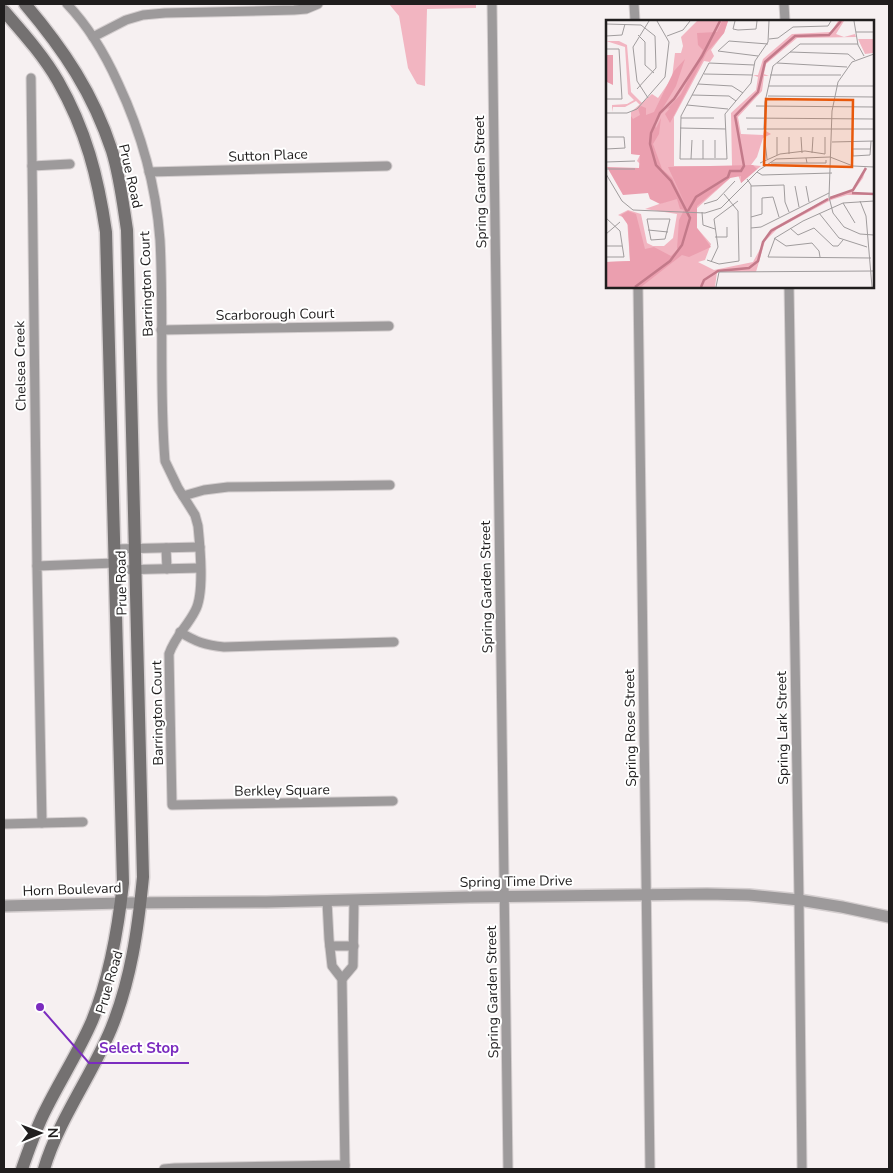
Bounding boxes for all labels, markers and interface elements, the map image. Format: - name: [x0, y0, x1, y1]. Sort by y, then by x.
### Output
- inset map: [606, 20, 873, 288]
- street label: Spring Garden Street: [470, 115, 491, 248]
- street label: Prue Road: [114, 142, 147, 210]
- street label: Sutton Place: [228, 145, 308, 166]
- street label: Barrington Court: [135, 231, 158, 337]
- street label: Scarborough Court: [216, 304, 335, 325]
- street label: Chelsea Creek: [10, 320, 31, 411]
- street label: Spring Garden Street: [476, 520, 497, 653]
- street label: Prue Road: [111, 550, 132, 616]
- street label: Barrington Court: [147, 660, 168, 766]
- street label: Spring Rose Street: [620, 669, 641, 787]
- street label: Spring Lark Street: [772, 671, 793, 785]
- street label: Berkley Square: [234, 780, 330, 801]
- street label: Spring Time Drive: [459, 871, 573, 892]
- street label: Horn Boulevard: [22, 878, 122, 901]
- street label: Spring Garden Street: [482, 925, 503, 1058]
- street label: Prue Road: [91, 948, 128, 1016]
- callout: Select Stop: [89, 1033, 189, 1063]
- text: Select Stop: [99, 1038, 179, 1058]
- north arrow: [15, 1108, 65, 1158]
- text: N: [43, 1127, 62, 1138]

